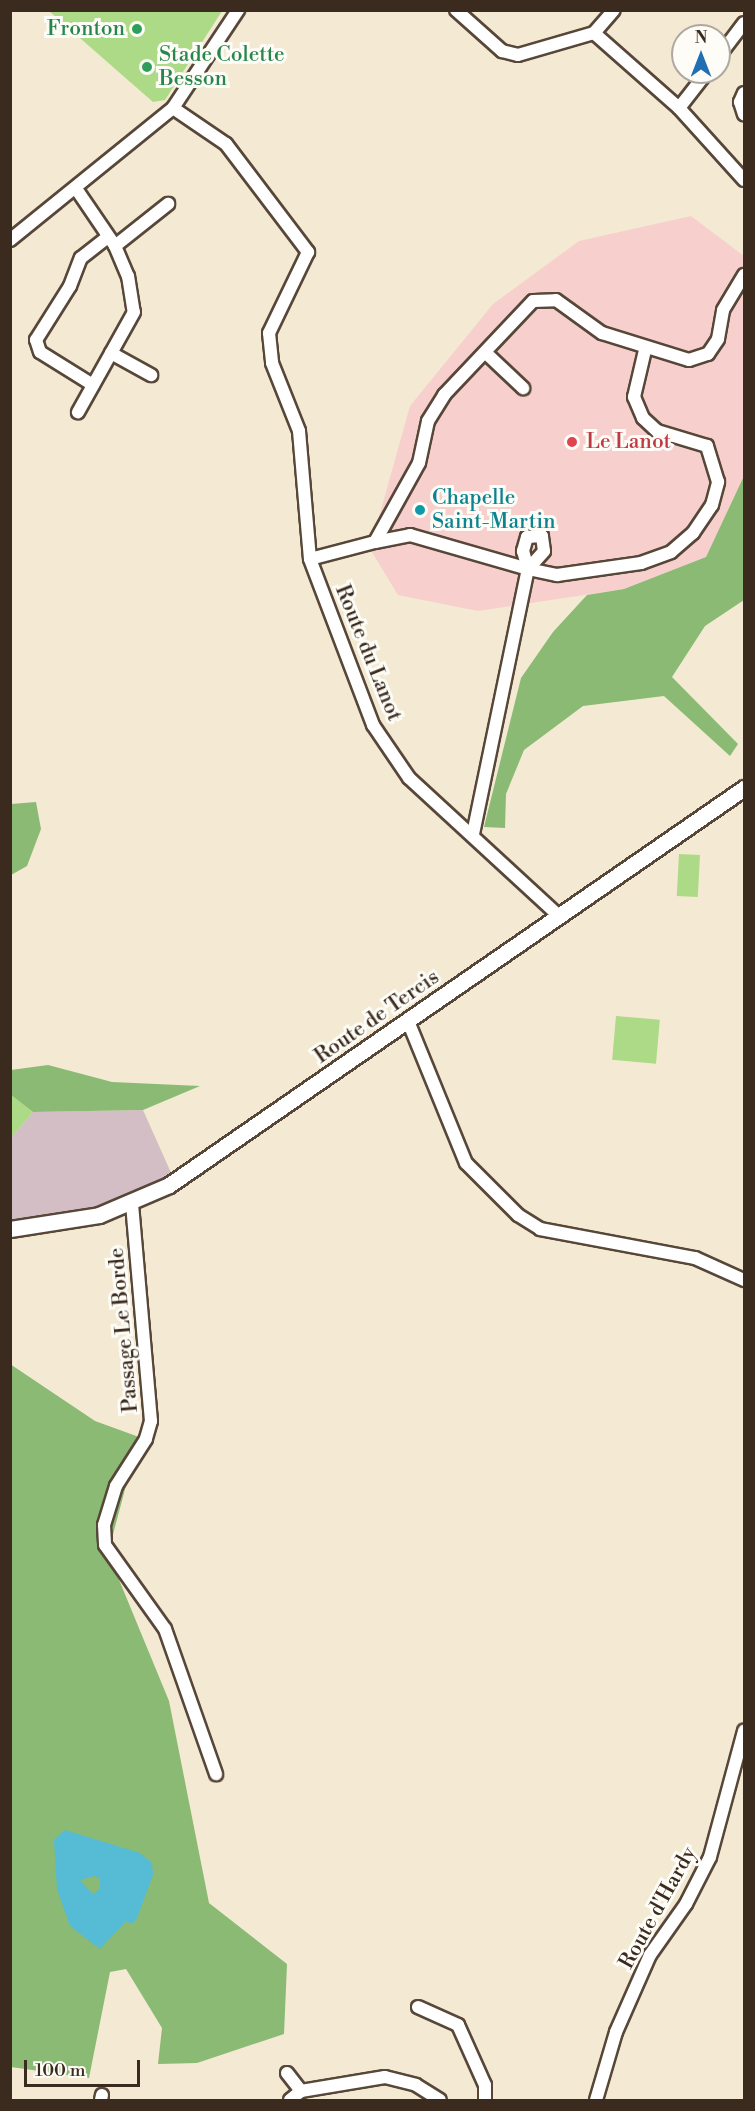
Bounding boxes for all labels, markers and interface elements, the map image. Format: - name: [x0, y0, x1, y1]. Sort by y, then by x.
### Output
- place label: Fronton: [47, 16, 125, 42]
- marker: Fronton: [130, 22, 144, 36]
- north arrow: [671, 24, 731, 84]
- text: N: [695, 28, 707, 48]
- place label: Stade Colette Besson: [159, 42, 285, 92]
- marker: Stade Colette Besson: [140, 60, 154, 74]
- place label: Le Lanot: [586, 429, 671, 455]
- marker: Le Lanot: [563, 433, 581, 451]
- place label: Chapelle Saint-Martin: [432, 485, 556, 535]
- marker: Chapelle Saint-Martin: [413, 503, 427, 517]
- street label: Route du Lanot: [329, 581, 407, 725]
- street label: Route de Tercis: [310, 965, 444, 1069]
- street label: Passage Le Borde: [104, 1247, 144, 1413]
- street label: Route d'Hardy: [614, 1843, 702, 1973]
- scale bar: [27, 2048, 142, 2086]
- text: 100 m: [35, 2059, 86, 2082]

